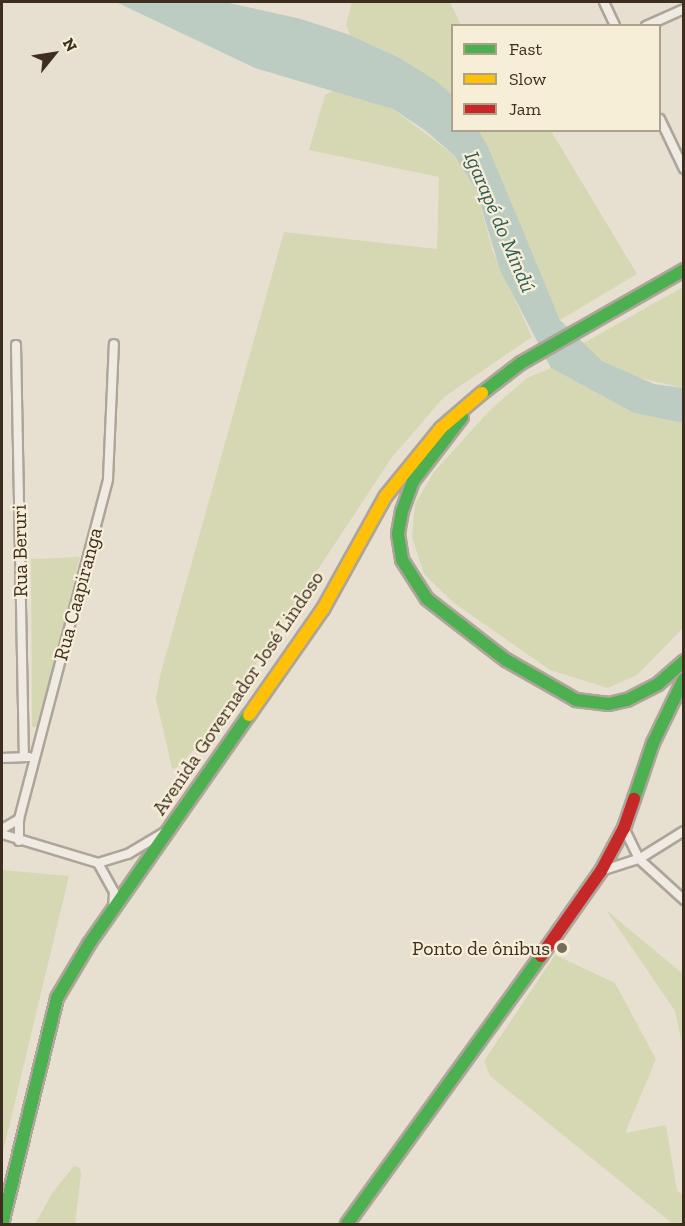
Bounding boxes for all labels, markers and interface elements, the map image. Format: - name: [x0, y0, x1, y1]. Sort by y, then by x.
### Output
- north arrow: [24, 24, 84, 84]
- legend: [451, 24, 661, 132]
- text: N: [59, 35, 81, 55]
- text: Fast: [509, 38, 542, 60]
- text: Slow: [509, 68, 546, 90]
- text: Jam: [509, 98, 541, 120]
- water label: Igarapé do Mindú: [459, 148, 541, 296]
- street label: Rua Beruri: [7, 504, 33, 598]
- street label: Rua Caapiranga: [49, 525, 107, 663]
- street label: Avenida Governador José Lindoso: [147, 566, 329, 820]
- place label: Ponto de ônibus: [412, 936, 550, 960]
- marker: Ponto de ônibus: [555, 941, 569, 955]

